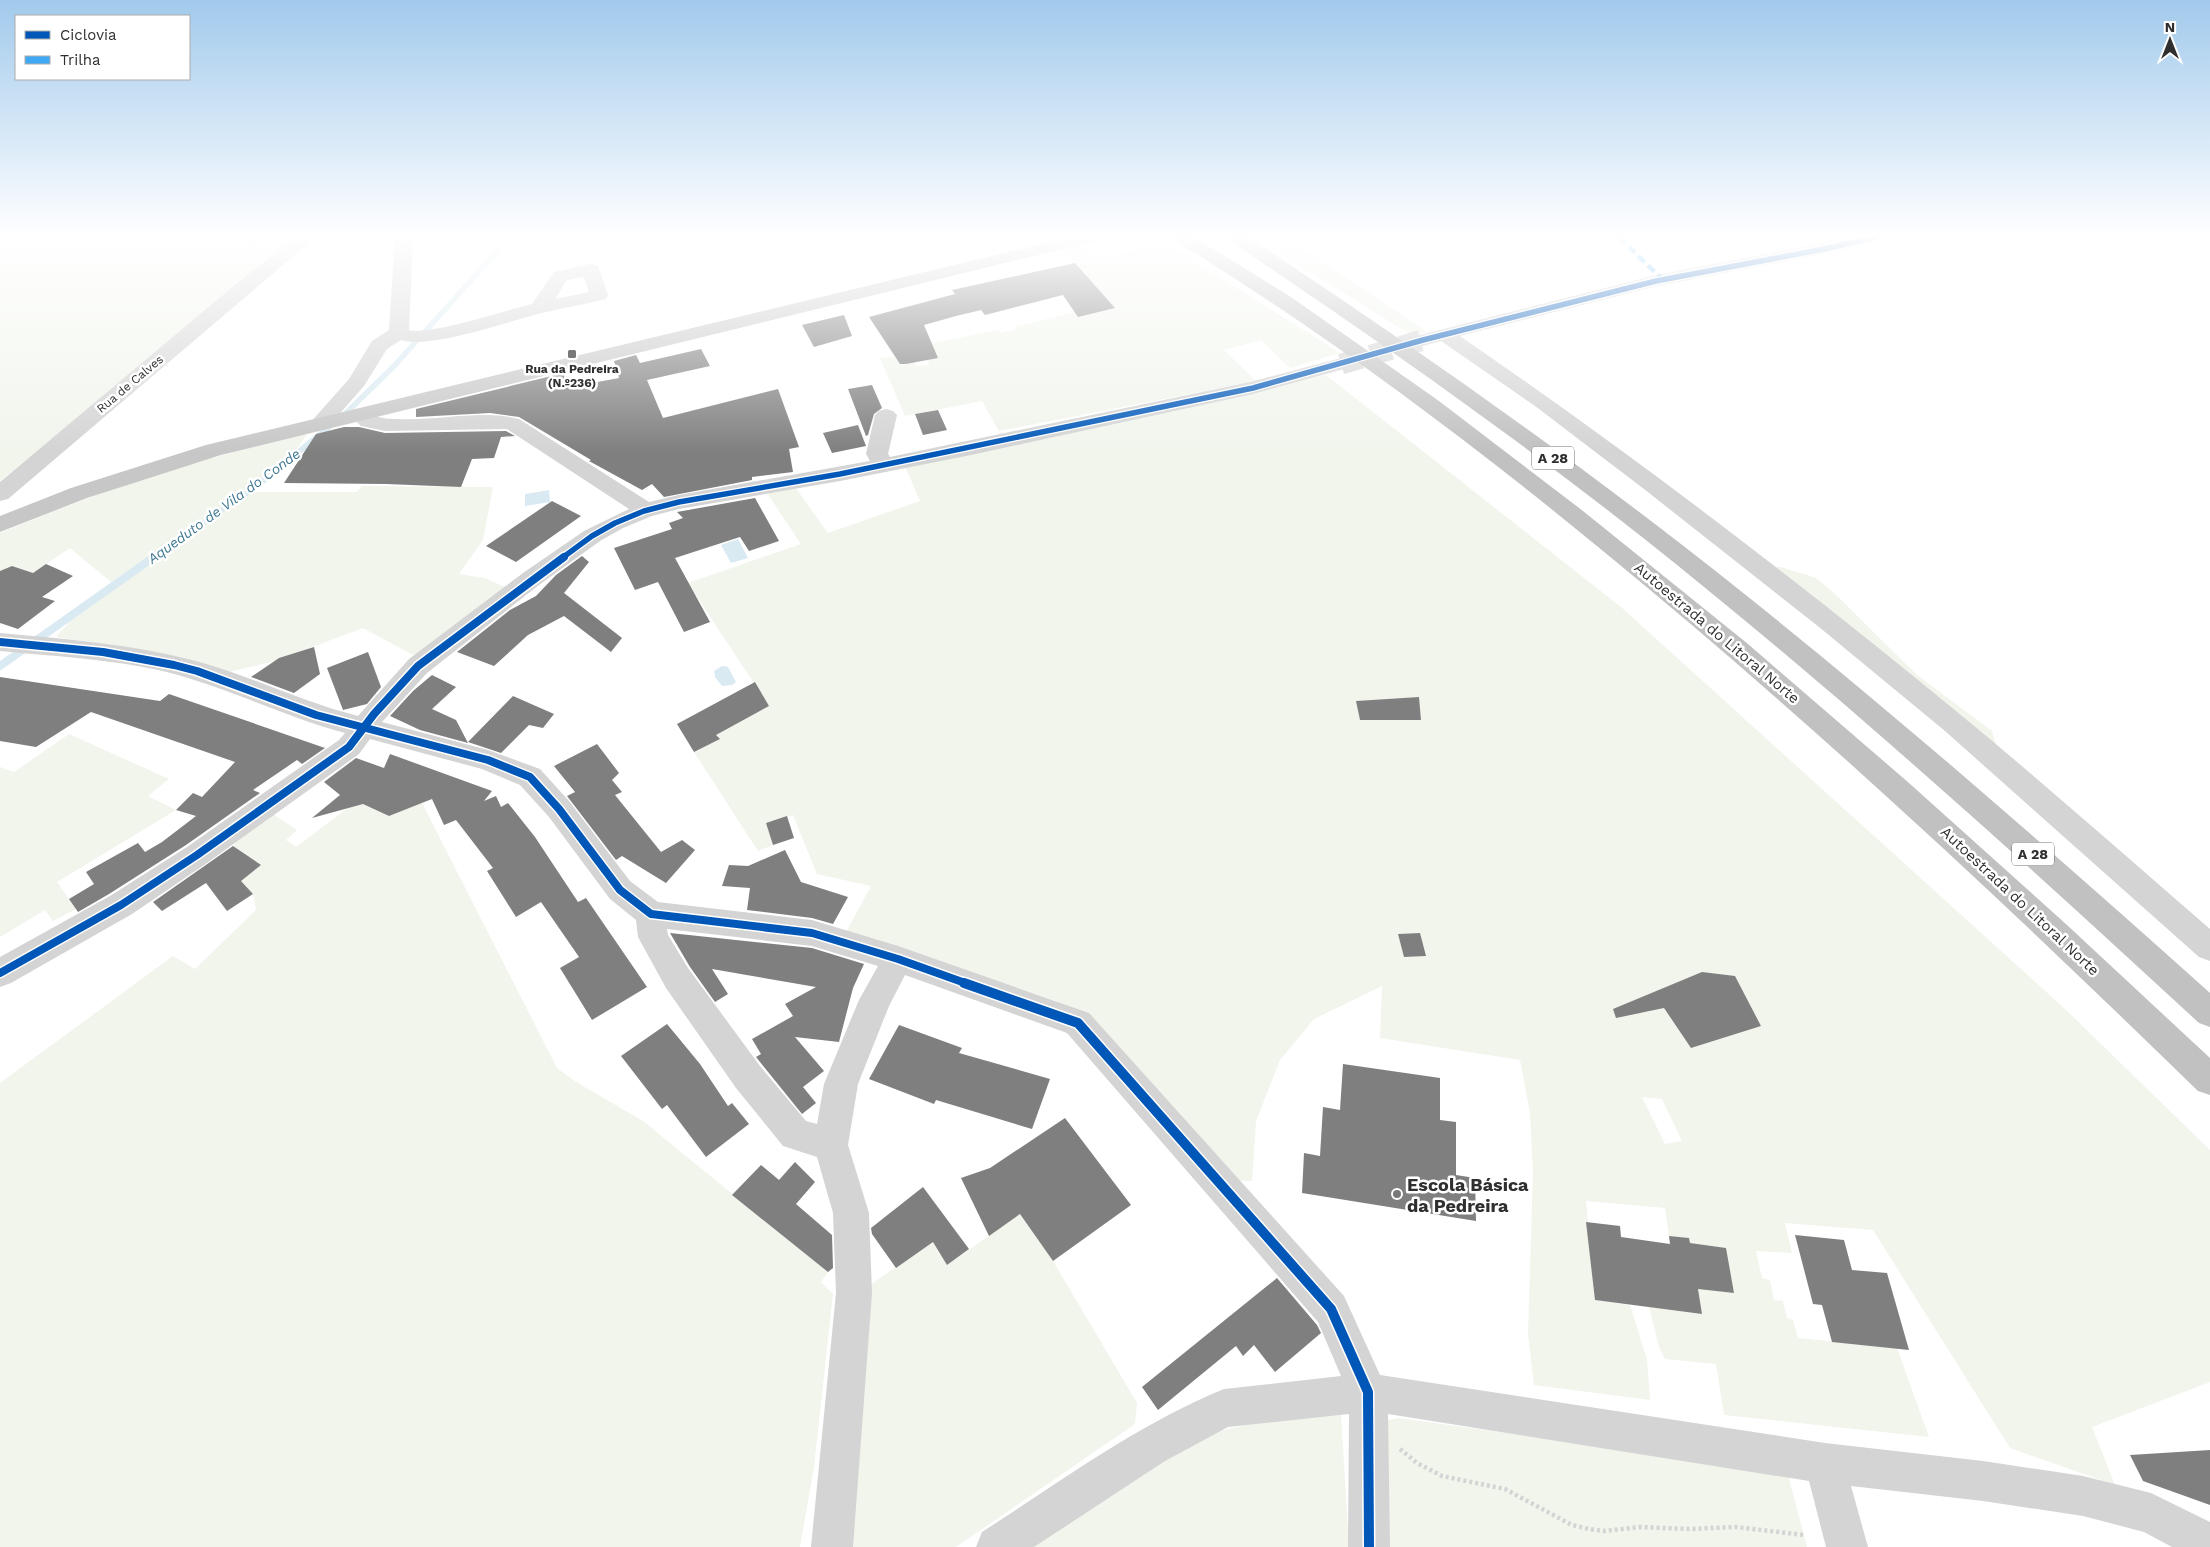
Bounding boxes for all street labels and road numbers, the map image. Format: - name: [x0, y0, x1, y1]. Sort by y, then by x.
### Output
- street label: Rua de Calves: [94, 352, 166, 416]
- road number: A 28: [1532, 446, 1574, 469]
- street label: Autoestrada do Litoral Norte: [1631, 559, 1803, 707]
- street label: Autoestrada do Litoral Norte: [1937, 823, 2103, 979]
- road number: A 28: [2012, 842, 2054, 866]

